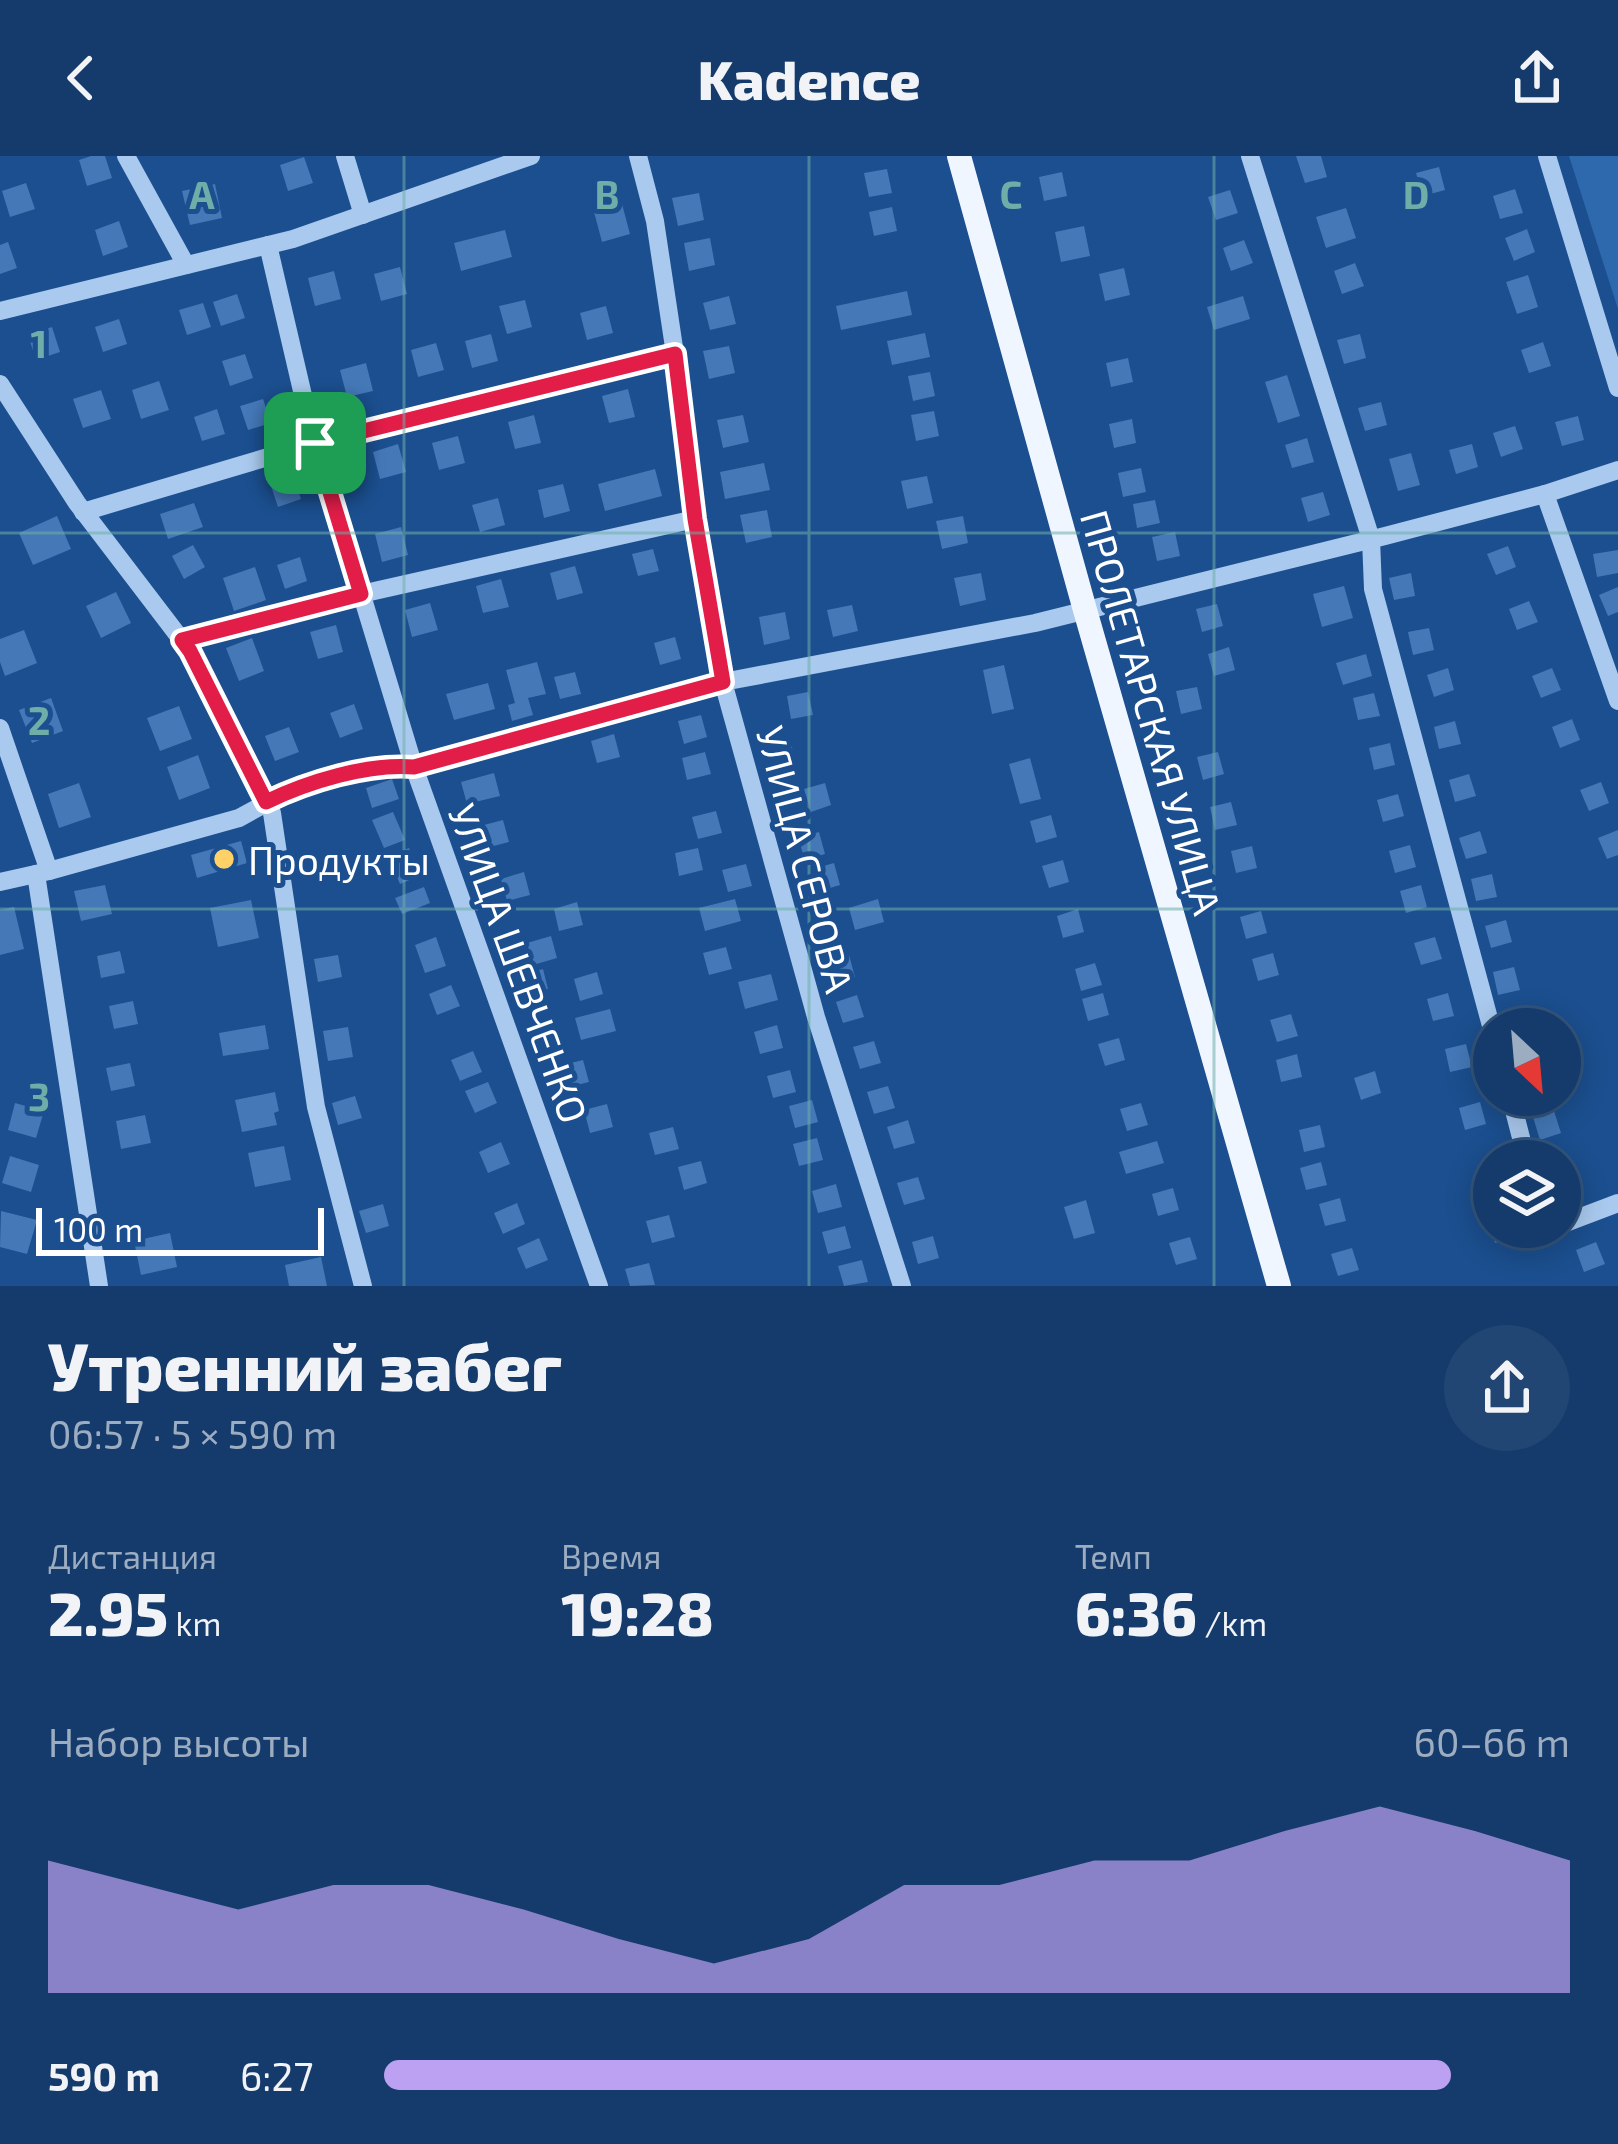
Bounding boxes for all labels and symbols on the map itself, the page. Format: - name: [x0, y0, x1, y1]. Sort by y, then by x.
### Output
- text: A: [189, 170, 215, 217]
- text: B: [595, 170, 619, 217]
- text: C: [1000, 170, 1022, 217]
- text: D: [1403, 170, 1429, 217]
- text: 1: [31, 319, 47, 366]
- pin: [264, 392, 366, 494]
- street label: ПРОЛЕТАРСКАЯ УЛИЦА: [1072, 504, 1232, 920]
- text: 2: [28, 696, 50, 743]
- street label: УЛИЦА СЕРОВА: [748, 721, 864, 997]
- street label: УЛИЦА ШЕВЧЕНКО: [439, 797, 599, 1129]
- place label: Продукты: [248, 836, 430, 884]
- marker: Продукты: [211, 846, 237, 872]
- north arrow: [1473, 1008, 1581, 1116]
- text: 3: [28, 1072, 50, 1119]
- scale bar: [36, 1202, 324, 1255]

